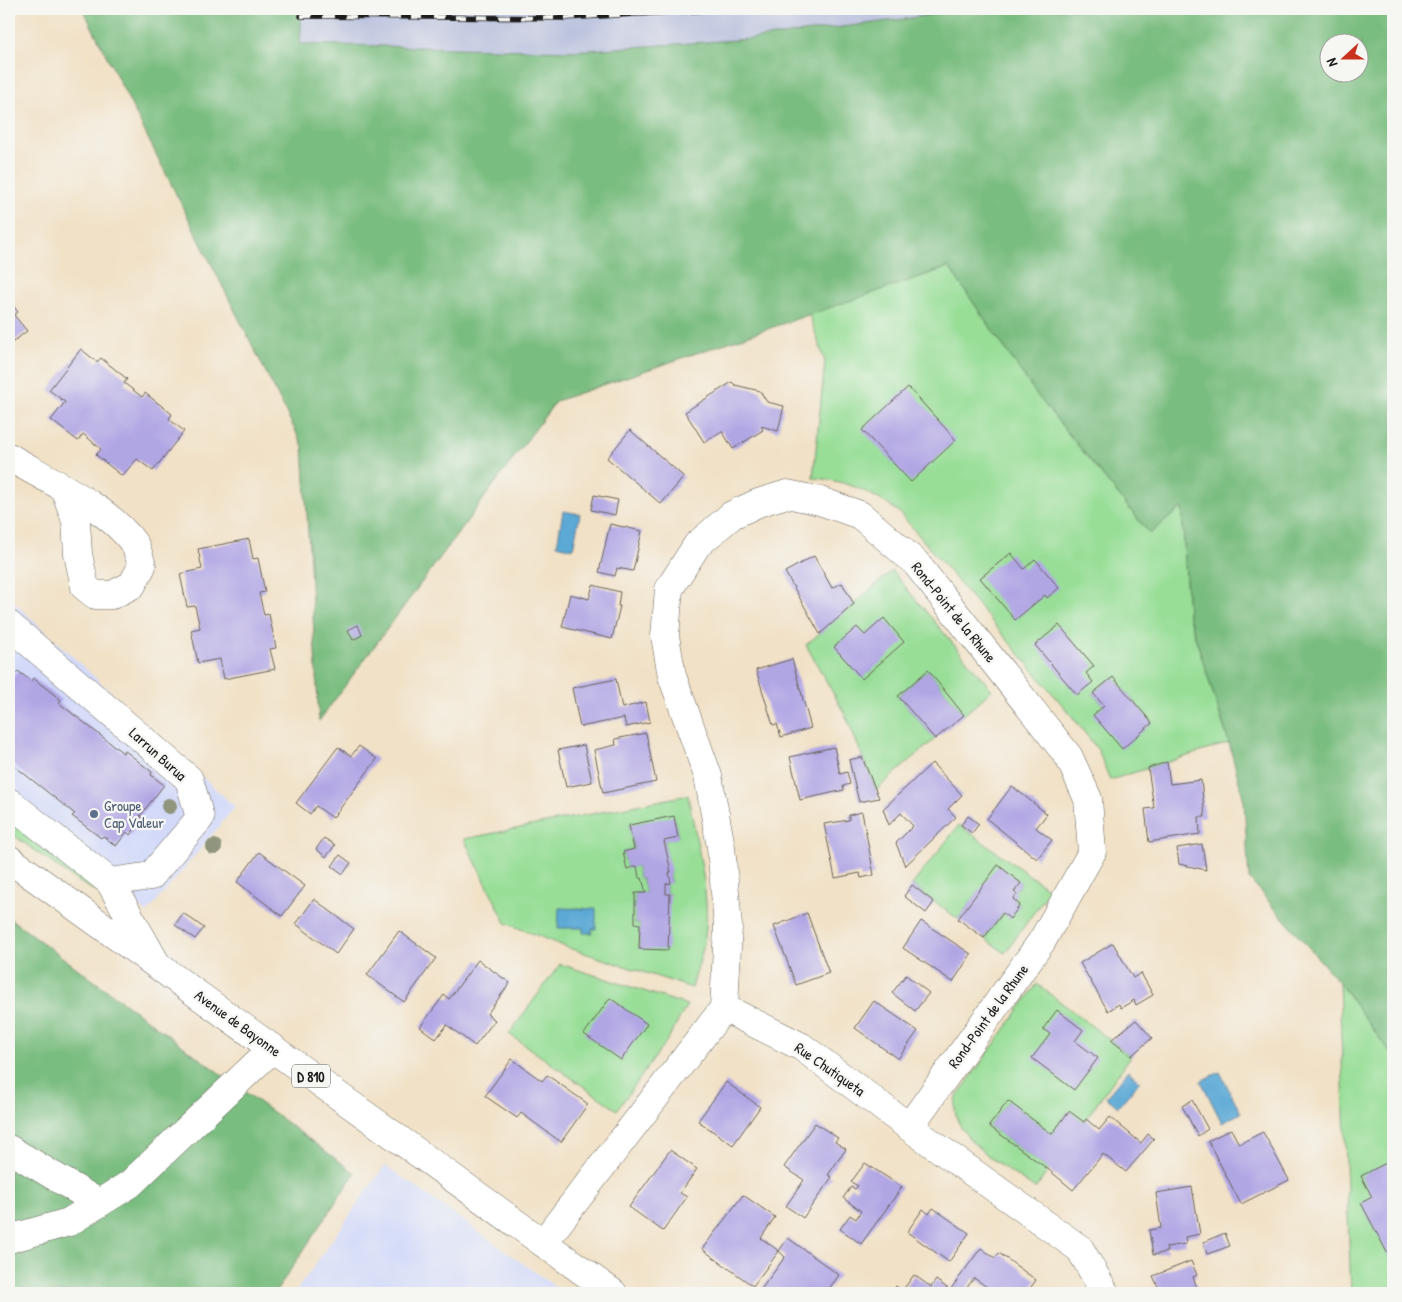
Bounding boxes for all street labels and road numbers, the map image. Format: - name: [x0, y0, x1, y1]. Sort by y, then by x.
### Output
- street label: Rond-Point de la Rhune: [907, 557, 1001, 667]
- street label: Larrun Burua: [125, 723, 191, 785]
- street label: Rond-Point de la Rhune: [943, 960, 1033, 1072]
- street label: Avenue de Bayonne: [190, 984, 286, 1062]
- street label: Rue Chutiqueta: [791, 1037, 869, 1101]
- road number: D 810: [292, 1064, 330, 1088]

